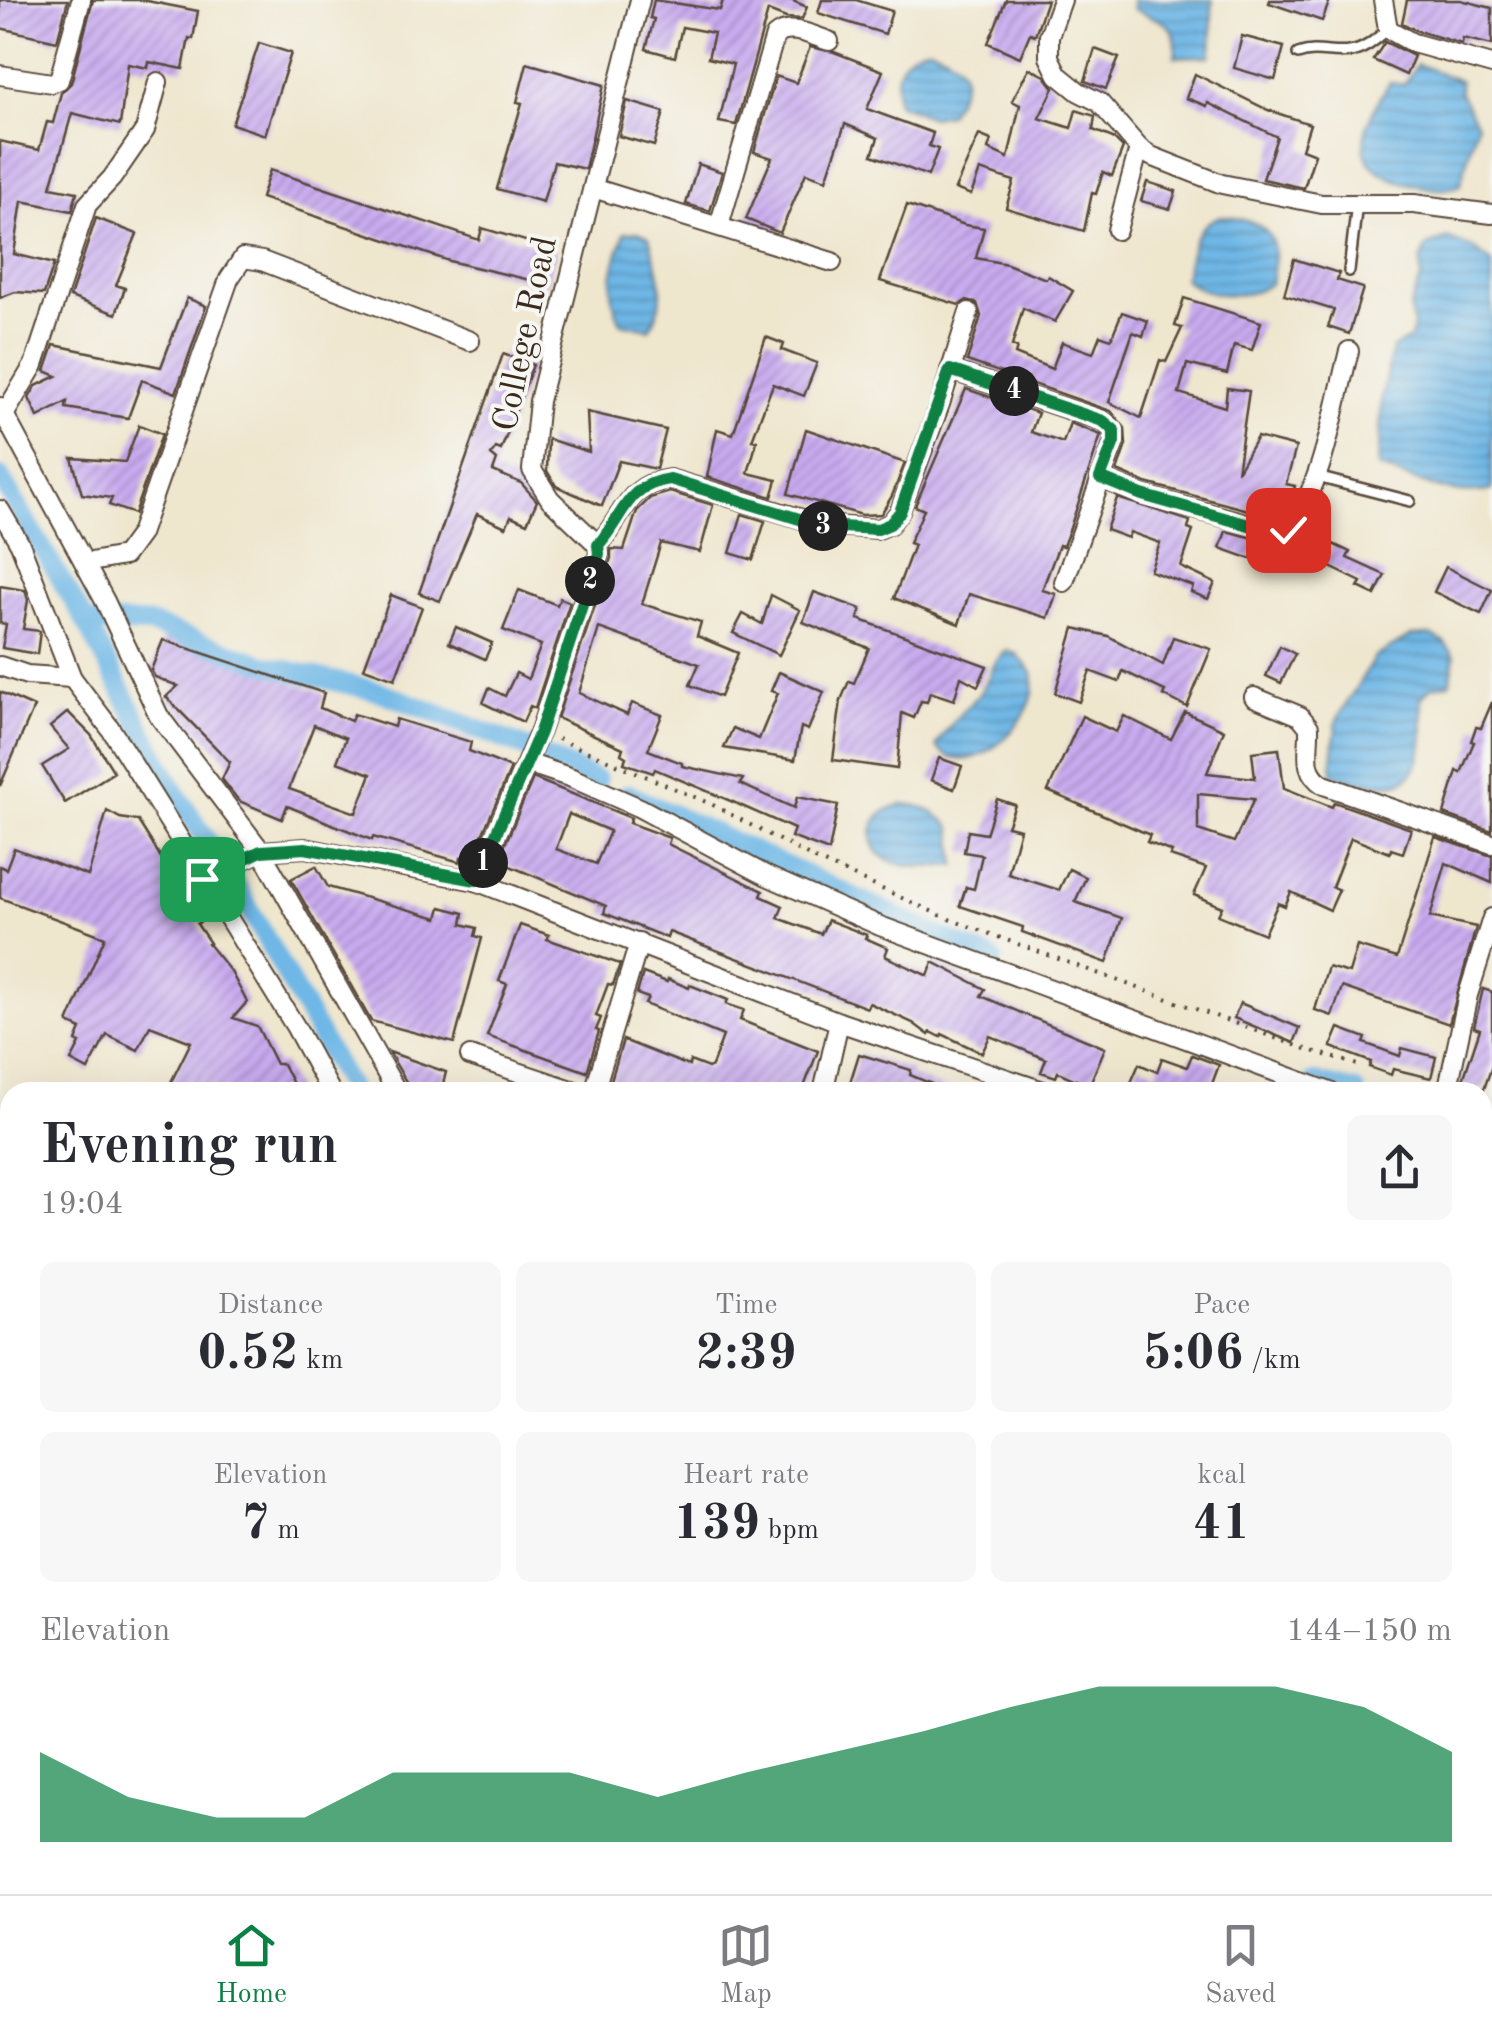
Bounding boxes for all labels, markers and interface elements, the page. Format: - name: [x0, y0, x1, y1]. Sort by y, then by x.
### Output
- street label: College Road: [488, 233, 564, 435]
- pin: 4: [989, 366, 1039, 416]
- text: 4: [1006, 377, 1022, 405]
- pin: [1246, 488, 1331, 573]
- pin: 3: [798, 501, 848, 551]
- icon: check: [1261, 503, 1316, 558]
- text: 3: [815, 512, 831, 540]
- pin: 2: [565, 556, 615, 606]
- text: 2: [582, 567, 598, 595]
- pin: [160, 837, 245, 922]
- pin: 1: [458, 838, 508, 888]
- text: 1: [475, 849, 491, 877]
- icon: arrive: [175, 852, 230, 907]
- button: share: [1347, 1115, 1452, 1220]
- text: Evening run: [40, 1120, 338, 1175]
- text: 19:04: [40, 1189, 123, 1221]
- text: Distance: [218, 1292, 323, 1320]
- text: Time: [715, 1292, 777, 1320]
- text: Pace: [1193, 1292, 1250, 1320]
- text: 0.52: [198, 1330, 299, 1380]
- text: 2:39: [695, 1330, 796, 1380]
- text: 5:06: [1143, 1330, 1244, 1380]
- text: km: [299, 1347, 343, 1375]
- text: /km: [1244, 1347, 1301, 1375]
- text: Elevation: [213, 1462, 327, 1490]
- text: Heart rate: [683, 1462, 809, 1490]
- text: kcal: [1198, 1462, 1246, 1490]
- text: 7: [241, 1500, 270, 1550]
- text: 139: [673, 1500, 760, 1550]
- text: 41: [1193, 1500, 1251, 1550]
- text: m: [270, 1517, 300, 1545]
- text: bpm: [760, 1517, 819, 1545]
- text: Elevation: [40, 1616, 170, 1648]
- text: 144–150 m: [1286, 1616, 1452, 1648]
- tab: Home: [216, 1918, 287, 2013]
- tab: Map: [718, 1918, 773, 2013]
- tab: Saved: [1205, 1918, 1276, 2013]

